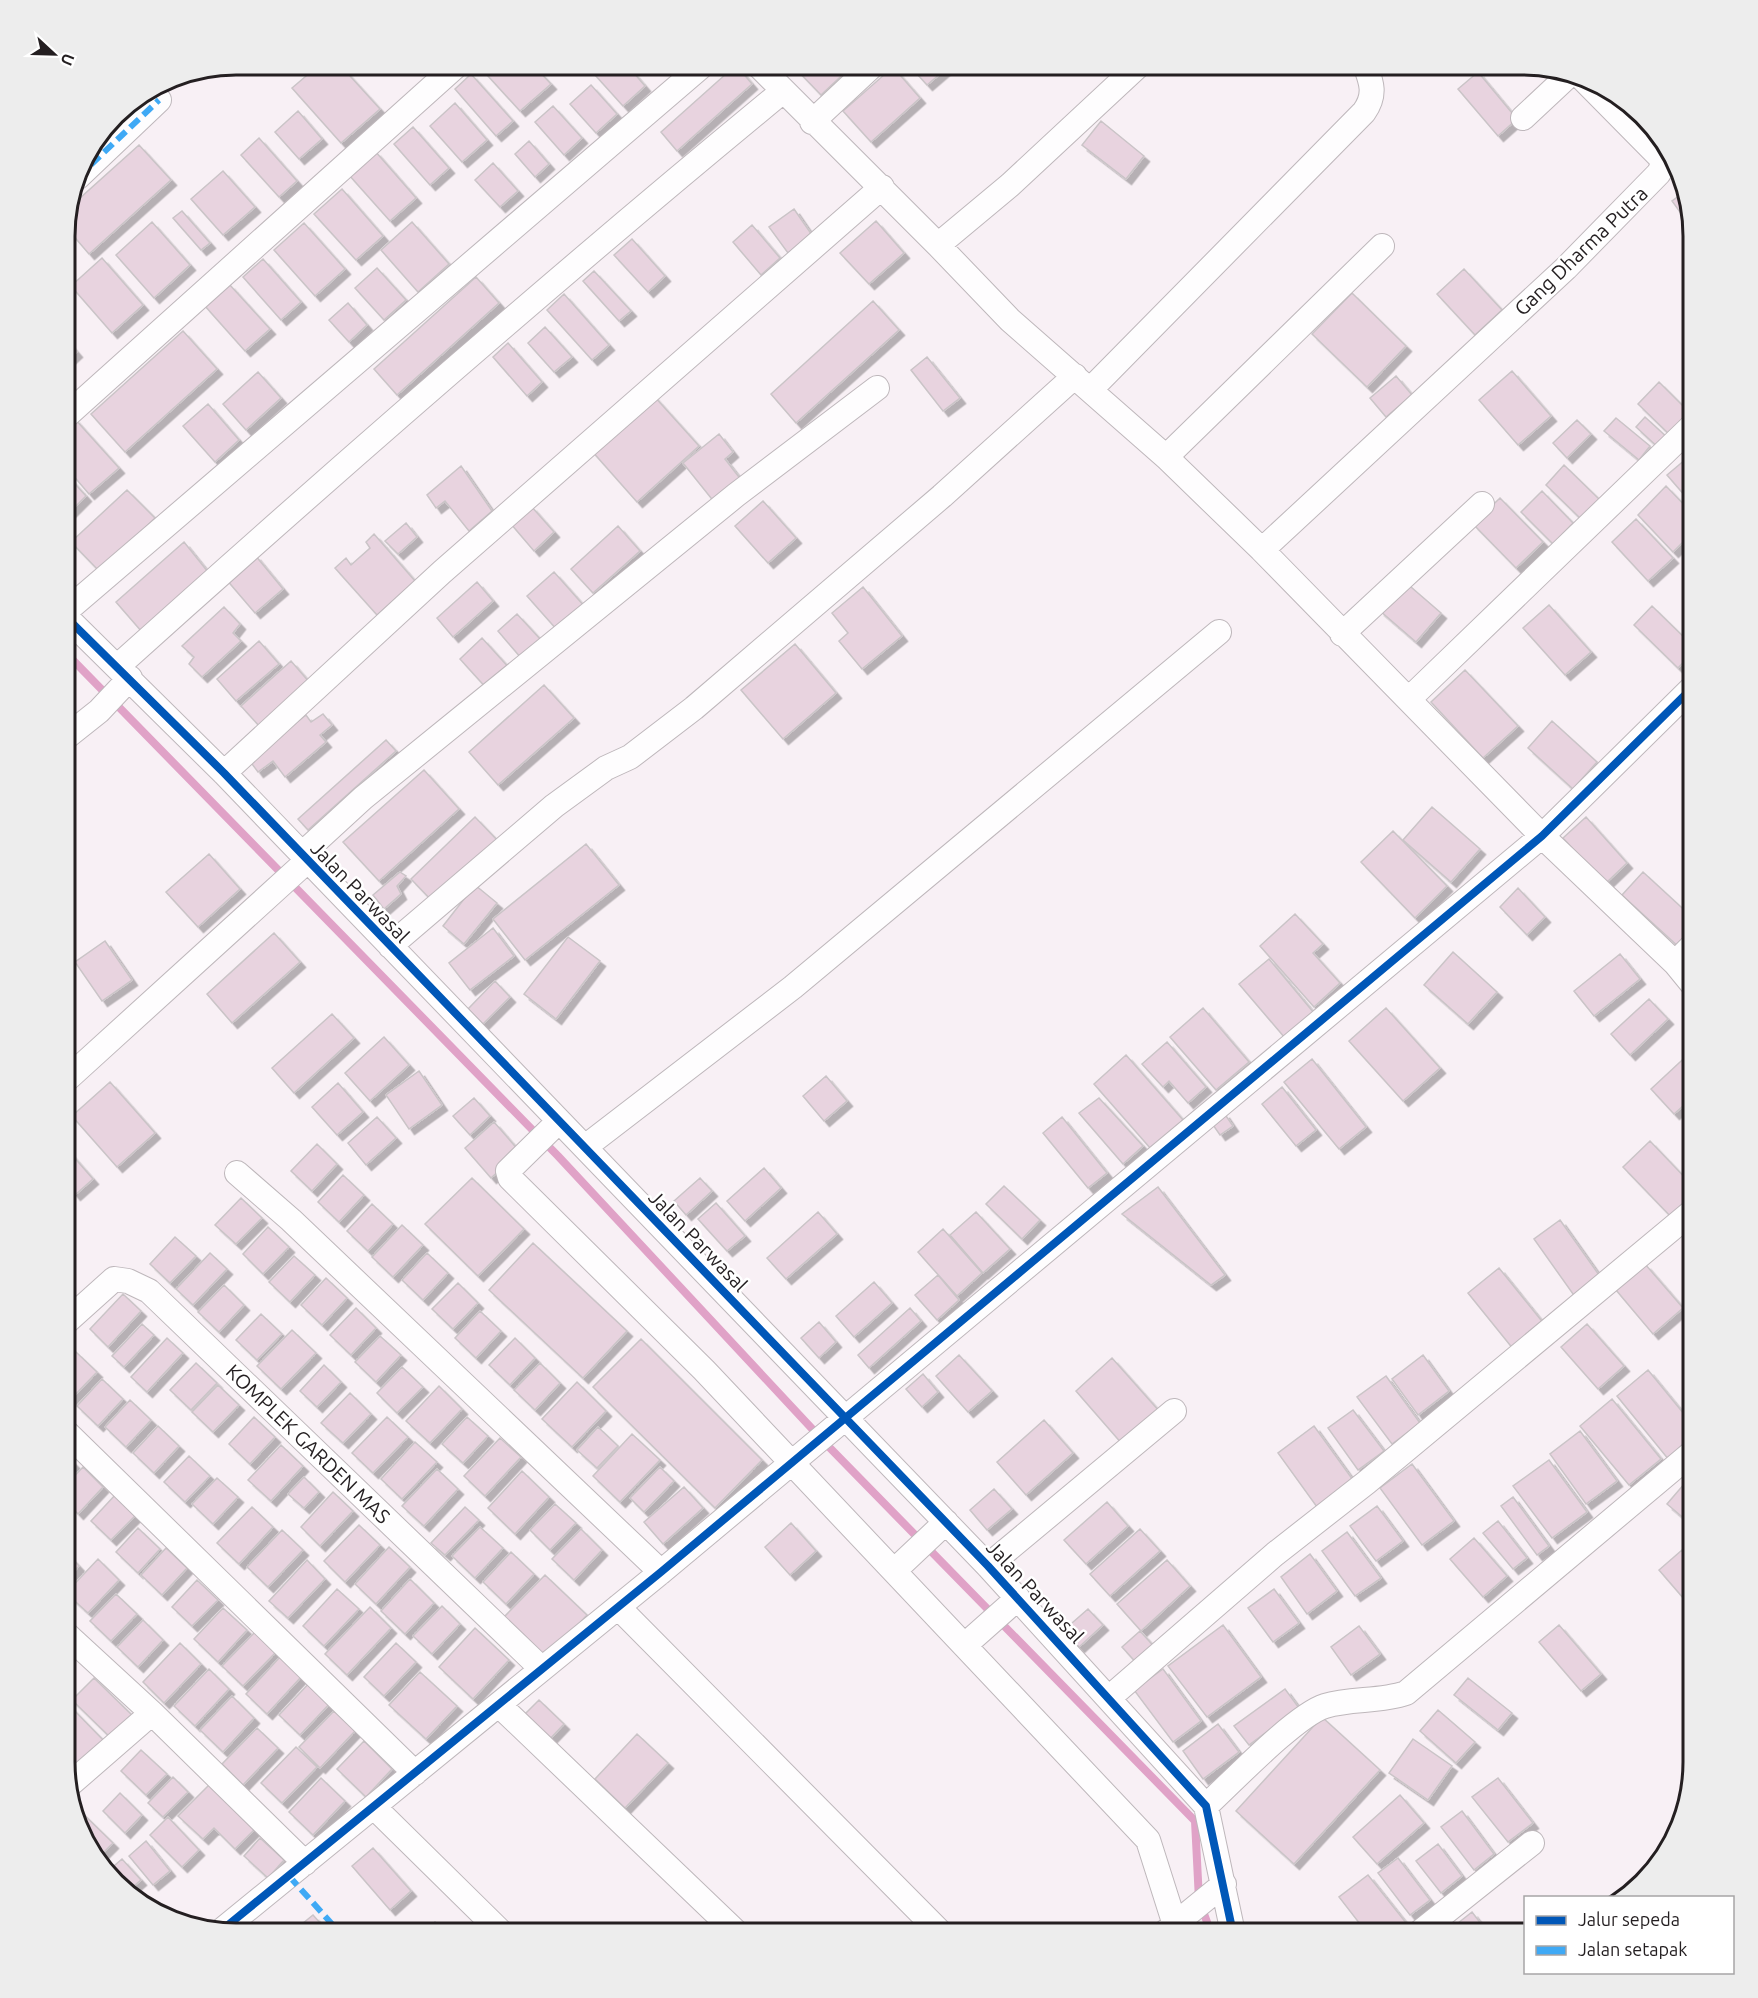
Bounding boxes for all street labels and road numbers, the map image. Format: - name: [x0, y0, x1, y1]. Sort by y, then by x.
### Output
- street label: Gang Dharma Putra: [1509, 181, 1652, 320]
- street label: Jalan Parwasal: [306, 836, 414, 947]
- street label: Jalan Parwasal: [644, 1185, 752, 1296]
- street label: KOMPLEK GARDEN MAS: [222, 1359, 395, 1528]
- street label: Jalan Parwasal: [982, 1536, 1089, 1648]

